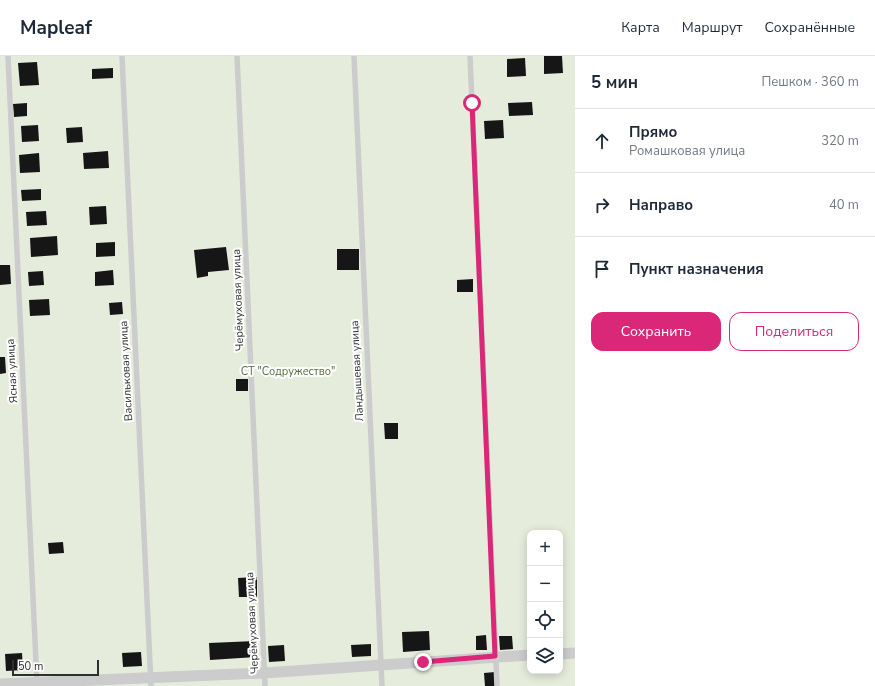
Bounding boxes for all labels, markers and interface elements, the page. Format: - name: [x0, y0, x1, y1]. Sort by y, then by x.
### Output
- text: Mapleaf: [20, 15, 92, 41]
- text: Карта: [621, 18, 660, 37]
- text: Маршрут: [682, 18, 743, 37]
- text: Сохранённые: [765, 18, 855, 37]
- text: 5 мин: [591, 71, 638, 94]
- text: Пешком · 360 m: [761, 73, 859, 91]
- route start: [463, 94, 481, 112]
- text: Прямо: [629, 122, 677, 142]
- icon: ahead: [591, 130, 613, 152]
- text: 320 m: [821, 132, 859, 150]
- text: Ромашковая улица: [629, 142, 745, 160]
- icon: right: [591, 194, 613, 216]
- text: Направо: [629, 195, 693, 215]
- text: 40 m: [829, 196, 859, 214]
- street label: Черёмуховая улица: [229, 249, 247, 351]
- icon: arrive: [591, 258, 613, 280]
- text: Пункт назначения: [629, 259, 764, 279]
- button: Сохранить: [591, 312, 721, 351]
- button: Поделиться: [729, 312, 859, 351]
- street label: Васильковая улица: [116, 320, 136, 422]
- street label: Ландышевая улица: [347, 320, 367, 422]
- street label: Ясная улица: [3, 338, 21, 404]
- park label: СТ "Содружество": [241, 364, 335, 379]
- map controls: [527, 530, 563, 674]
- button: +: [527, 530, 563, 566]
- button: −: [527, 566, 563, 602]
- street label: Черёмуховая улица: [242, 572, 262, 674]
- button: locate: [527, 602, 563, 638]
- button: layers: [527, 638, 563, 674]
- route end: [414, 653, 432, 671]
- scale bar: [12, 658, 99, 677]
- text: 50 m: [18, 659, 43, 674]

